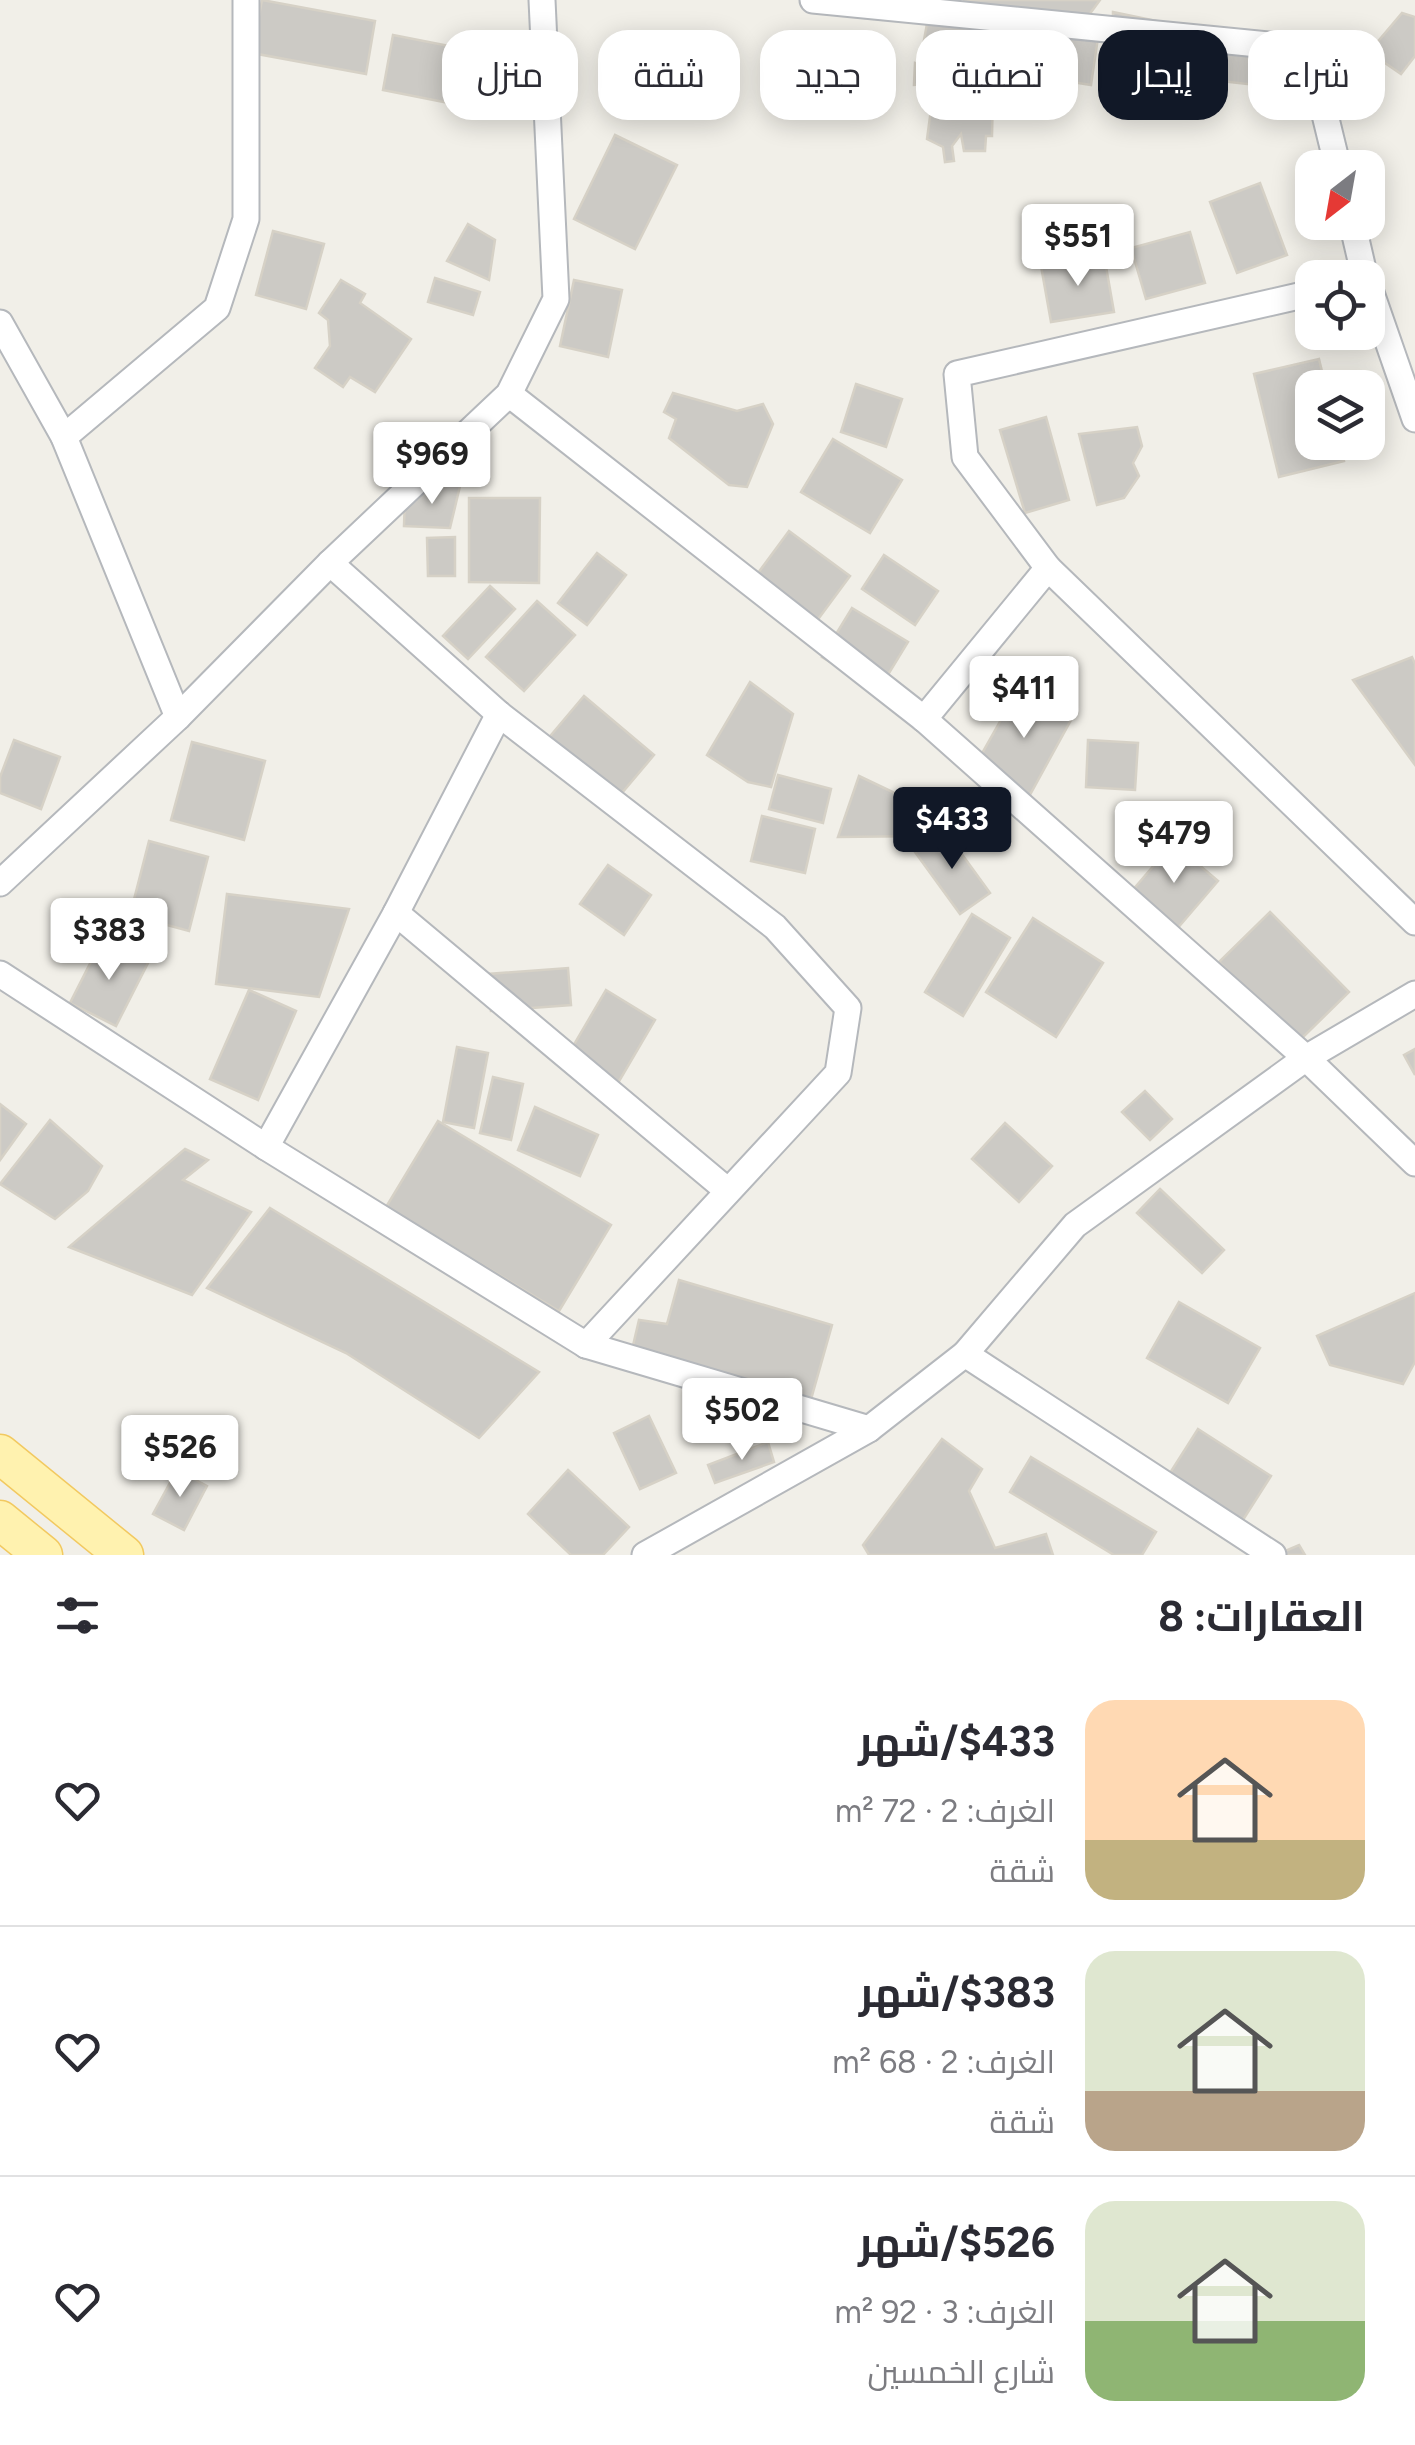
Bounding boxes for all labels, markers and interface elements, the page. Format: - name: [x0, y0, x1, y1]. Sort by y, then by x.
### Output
- chip: منزل: [442, 30, 578, 120]
- chip: شقة: [598, 30, 740, 120]
- chip: جديد: [760, 30, 896, 120]
- chip: تصفية: [916, 30, 1078, 120]
- chip: إيجار: [1098, 30, 1228, 120]
- chip: شراء: [1248, 30, 1385, 120]
- north arrow: [1295, 150, 1385, 240]
- map controls: [1295, 150, 1385, 460]
- pin: $551: [1019, 204, 1137, 289]
- text: $551: [1044, 217, 1112, 255]
- button: locate: [1295, 260, 1385, 350]
- button: layers: [1295, 370, 1385, 460]
- pin: $969: [373, 422, 491, 507]
- text: $969: [395, 435, 469, 473]
- pin: $411: [965, 656, 1083, 741]
- text: $411: [992, 669, 1057, 707]
- pin: $433: [893, 787, 1011, 872]
- text: $433: [915, 800, 989, 838]
- pin: $479: [1115, 801, 1233, 886]
- text: $479: [1137, 814, 1211, 852]
- pin: $383: [50, 898, 168, 983]
- text: $383: [73, 911, 145, 949]
- pin: $502: [683, 1378, 801, 1463]
- text: $502: [704, 1391, 780, 1429]
- pin: $526: [121, 1415, 239, 1500]
- text: $526: [143, 1428, 217, 1466]
- icon: filters: [50, 1588, 105, 1643]
- text: العقارات: 8: [1158, 1591, 1365, 1642]
- text: $433/شهر: [858, 1716, 1055, 1767]
- icon: home: [1165, 1740, 1285, 1860]
- icon: heart: [50, 1773, 105, 1828]
- text: الغرف: 2 · 72 m²: [835, 1792, 1055, 1830]
- text: شقة: [990, 1852, 1055, 1890]
- text: $383/شهر: [859, 1967, 1055, 2018]
- icon: home: [1165, 1991, 1285, 2111]
- icon: heart: [50, 2024, 105, 2079]
- text: الغرف: 2 · 68 m²: [832, 2043, 1055, 2081]
- text: شقة: [990, 2103, 1055, 2141]
- text: $526/شهر: [858, 2217, 1055, 2268]
- icon: home: [1165, 2241, 1285, 2361]
- icon: heart: [50, 2274, 105, 2329]
- text: الغرف: 3 · 92 m²: [835, 2293, 1055, 2331]
- text: شارع الخمسين: [868, 2353, 1055, 2391]

